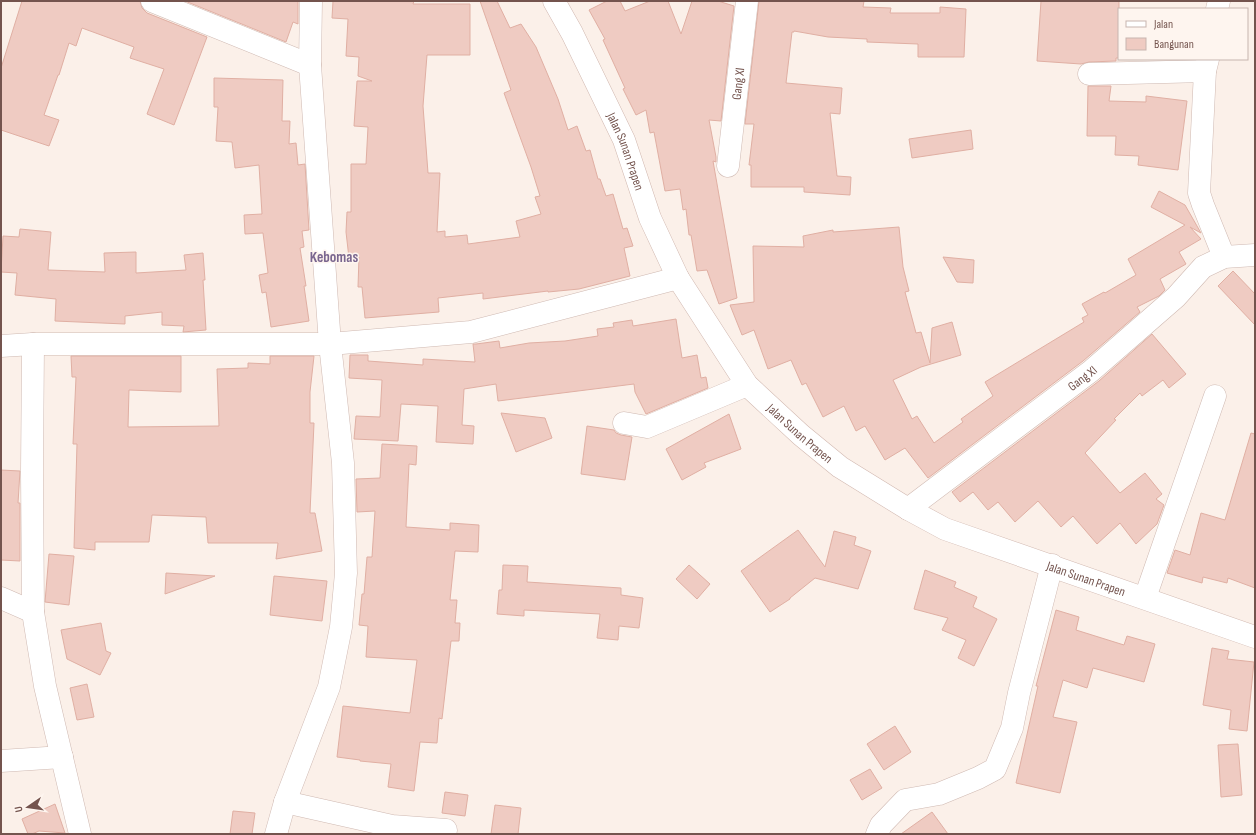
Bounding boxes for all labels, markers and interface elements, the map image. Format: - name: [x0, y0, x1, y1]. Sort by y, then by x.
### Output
- legend: [1118, 8, 1248, 60]
- text: Jalan: [1153, 17, 1173, 32]
- text: Bangunan: [1154, 37, 1194, 52]
- street label: Gang XI: [729, 67, 748, 101]
- street label: Jalan Sunan Prapen: [602, 109, 647, 193]
- district label: Kebomas: [310, 248, 358, 267]
- street label: Gang XI: [1065, 362, 1101, 395]
- street label: Jalan Sunan Prapen: [762, 400, 836, 467]
- street label: Jalan Sunan Prapen: [1043, 558, 1127, 600]
- north arrow: [8, 787, 48, 827]
- text: U: [12, 805, 26, 813]

